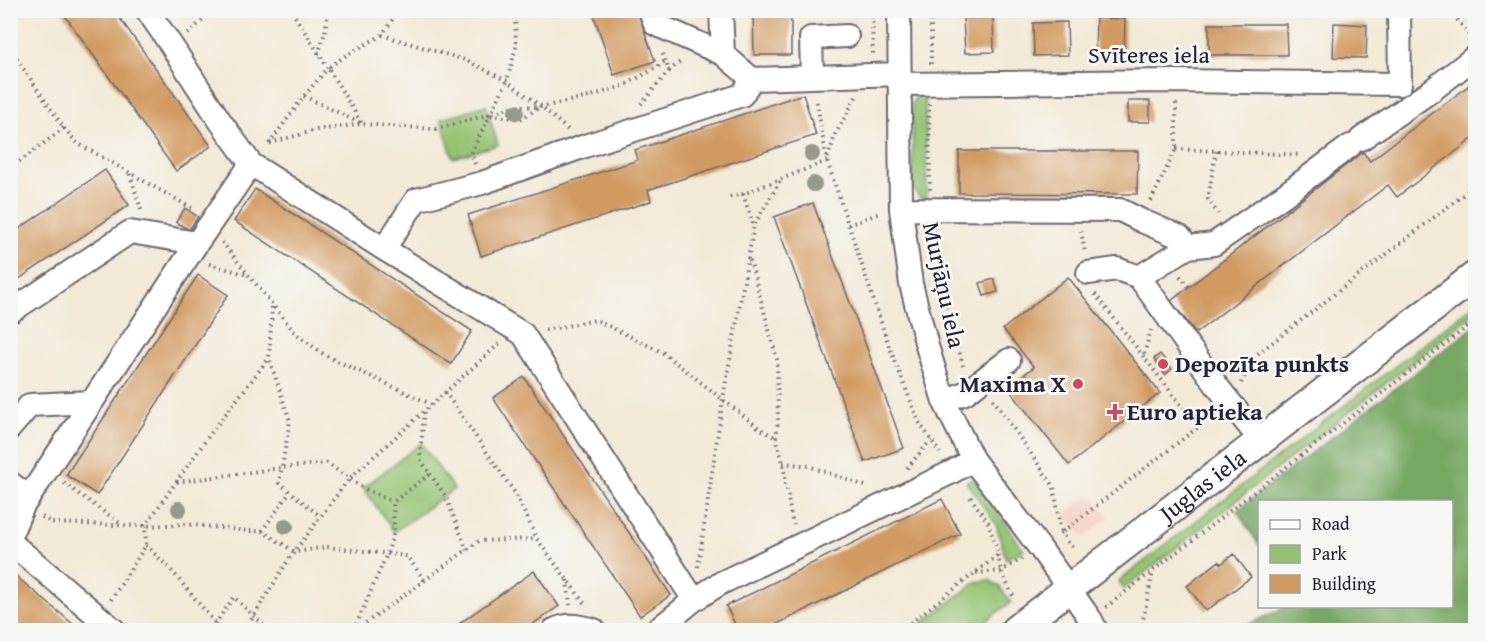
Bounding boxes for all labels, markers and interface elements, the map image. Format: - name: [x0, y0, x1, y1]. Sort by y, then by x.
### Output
- street label: Svīteres iela: [1088, 37, 1211, 72]
- street label: Murjāņu iela: [914, 219, 975, 352]
- place label: Depozīta punkts: [1175, 346, 1349, 381]
- marker: Depozīta punkts: [1156, 357, 1170, 371]
- place label: Maxima X: [960, 366, 1066, 401]
- marker: Maxima X: [1071, 377, 1085, 391]
- place label: Euro aptieka: [1127, 394, 1263, 429]
- marker: Euro aptieka: [1108, 405, 1122, 419]
- street label: Juglas iela: [1149, 440, 1254, 532]
- legend: [1258, 500, 1453, 608]
- text: Road: [1312, 510, 1350, 537]
- text: Park: [1312, 540, 1348, 567]
- text: Building: [1312, 570, 1376, 597]

